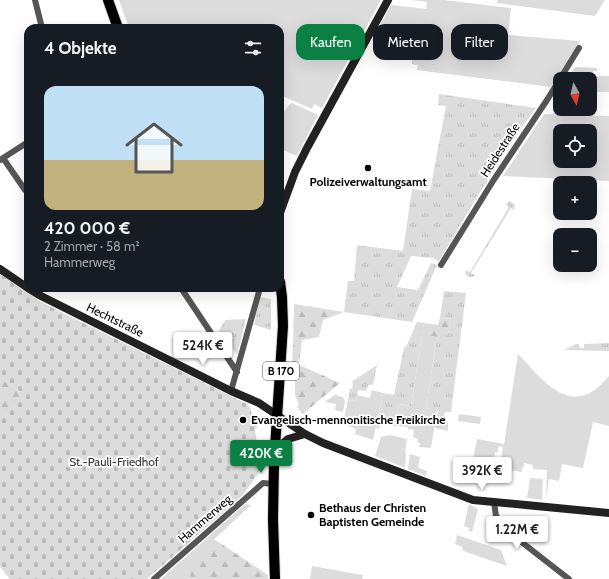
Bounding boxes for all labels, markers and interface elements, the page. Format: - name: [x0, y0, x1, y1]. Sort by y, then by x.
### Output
- chip: Kaufen: [296, 24, 365, 60]
- chip: Mieten: [373, 24, 443, 60]
- chip: Filter: [451, 24, 508, 60]
- icon: filters: [242, 37, 264, 59]
- text: 4 Objekte: [44, 38, 117, 58]
- north arrow: [553, 72, 597, 116]
- map controls: [553, 72, 597, 272]
- icon: home: [118, 112, 190, 184]
- street label: Heidestraße: [477, 120, 523, 180]
- button: locate: [553, 124, 597, 168]
- marker: Polizeiverwaltungsamt: [363, 163, 373, 173]
- place label: Polizeiverwaltungsamt: [309, 174, 427, 189]
- button: +: [553, 176, 597, 220]
- text: 420 000 €: [44, 218, 130, 238]
- button: −: [553, 228, 597, 272]
- text: 2 Zimmer · 58 m²: [44, 238, 140, 254]
- text: Hammerweg: [44, 254, 115, 270]
- street label: Hechtstraße: [84, 299, 146, 340]
- pin: 524K €: [170, 332, 236, 366]
- text: 524K €: [182, 337, 224, 353]
- road number: B 170: [263, 362, 299, 380]
- place label: Evangelisch-mennonitische Freikirche: [251, 412, 445, 427]
- marker: Evangelisch-mennonitische Freikirche: [238, 415, 248, 425]
- pin: 420K €: [228, 440, 294, 474]
- text: 420K €: [239, 445, 283, 461]
- park label: St.-Pauli-Friedhof: [69, 454, 159, 469]
- pin: 392K €: [449, 457, 515, 491]
- text: 392K €: [462, 462, 502, 478]
- street label: Hammerweg: [175, 491, 235, 546]
- place label: Bethaus der Christen Baptisten Gemeinde: [319, 500, 426, 529]
- marker: Bethaus der Christen Baptisten Gemeinde: [306, 510, 316, 520]
- pin: 1.22M €: [480, 516, 554, 550]
- text: 1.22M €: [495, 521, 539, 537]

